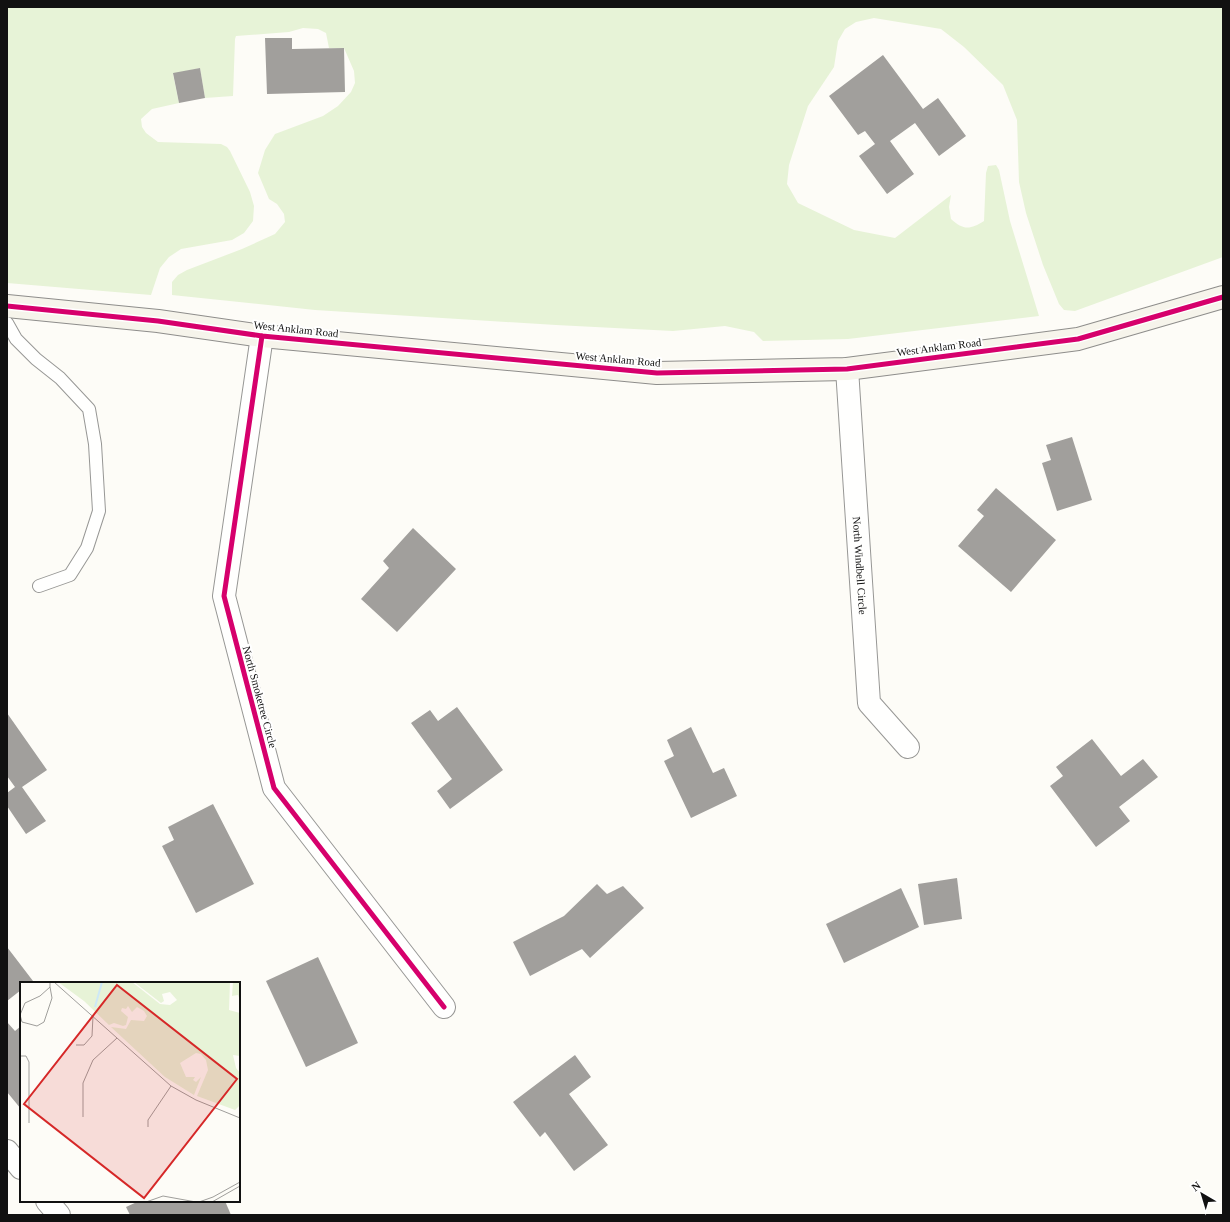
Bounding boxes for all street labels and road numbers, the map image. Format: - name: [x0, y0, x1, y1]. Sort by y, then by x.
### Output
- street label: West Anklam Road: [253, 319, 340, 339]
- street label: West Anklam Road: [896, 336, 983, 358]
- street label: West Anklam Road: [575, 349, 661, 369]
- street label: North Windbell Circle: [851, 516, 869, 615]
- street label: North Smoketree Circle: [241, 645, 279, 749]

